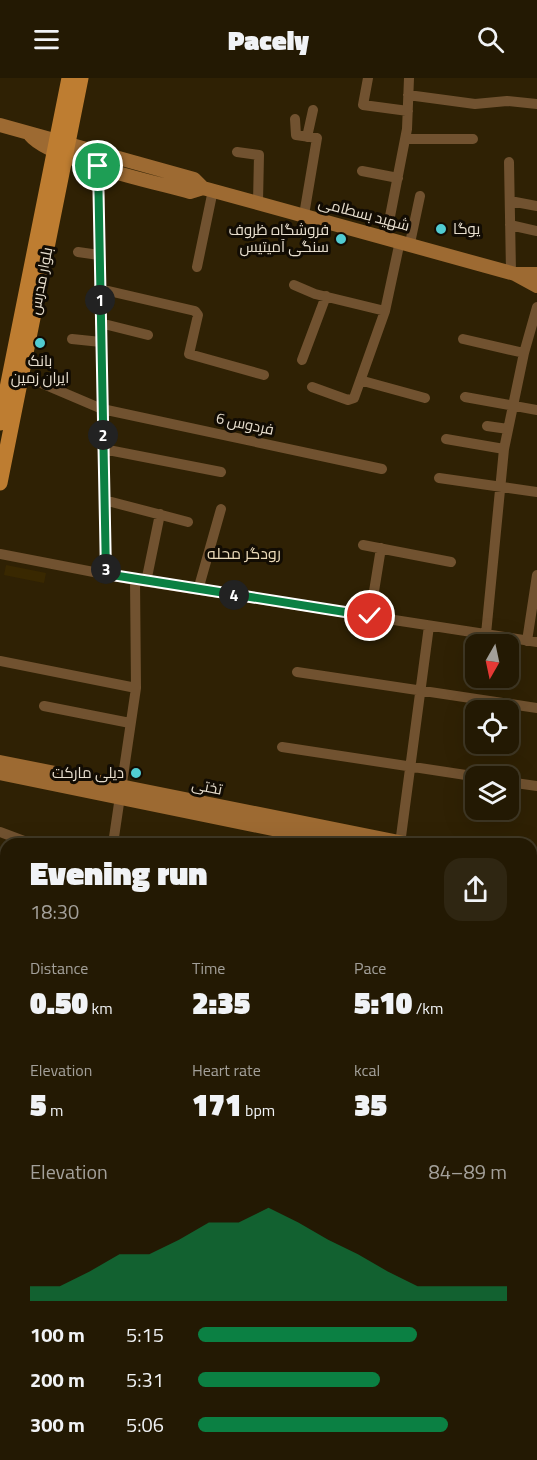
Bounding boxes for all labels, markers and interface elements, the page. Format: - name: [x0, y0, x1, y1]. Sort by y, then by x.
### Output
- text: Pacely: [228, 19, 309, 60]
- icon: menu: [30, 23, 63, 56]
- icon: search: [474, 23, 507, 56]
- pin: [72, 140, 123, 191]
- icon: arrive: [81, 149, 114, 182]
- street label: شهید بسطامی: [316, 190, 412, 237]
- place label: یوگا: [453, 217, 480, 240]
- place label: فروشگاه ظروف سنگی آمیتیس: [228, 218, 329, 258]
- marker: یوگا: [434, 222, 448, 236]
- marker: فروشگاه ظروف سنگی آمیتیس: [334, 232, 348, 246]
- street label: بلوار مدرس: [23, 245, 58, 317]
- pin: 1: [85, 285, 115, 315]
- text: 1: [96, 288, 104, 312]
- marker: بانک ایران زمین: [33, 336, 47, 350]
- place label: بانک ایران زمین: [11, 349, 69, 389]
- street label: فردوس 6: [214, 406, 276, 441]
- pin: 2: [88, 420, 118, 450]
- text: 2: [99, 423, 107, 447]
- district label: رودگر محله: [207, 541, 281, 565]
- pin: 3: [91, 554, 121, 584]
- text: 3: [102, 557, 110, 581]
- pin: 4: [219, 580, 249, 610]
- text: 4: [230, 583, 238, 607]
- pin: [344, 590, 395, 641]
- icon: check: [353, 599, 386, 632]
- north arrow: [465, 634, 519, 688]
- map controls: [465, 634, 519, 820]
- button: locate: [465, 700, 519, 754]
- place label: دیلی مارکت: [52, 761, 124, 784]
- marker: دیلی مارکت: [129, 766, 143, 780]
- button: layers: [465, 766, 519, 820]
- street label: تختی: [190, 772, 224, 801]
- text: Evening run: [30, 848, 207, 898]
- button: share: [444, 858, 507, 921]
- text: 18:30: [30, 896, 79, 927]
- text: Distance: [30, 956, 88, 980]
- text: Time: [192, 956, 225, 980]
- text: Pace: [354, 956, 386, 980]
- text: 0.50: [30, 980, 88, 1026]
- text: 2:35: [192, 980, 250, 1026]
- text: 5:10: [354, 980, 412, 1026]
- text: km: [88, 996, 113, 1020]
- text: /km: [412, 996, 443, 1020]
- text: Elevation: [30, 1058, 92, 1082]
- text: Heart rate: [192, 1058, 261, 1082]
- text: kcal: [354, 1058, 380, 1082]
- text: 5: [30, 1082, 47, 1128]
- text: 171: [192, 1082, 242, 1128]
- text: 35: [354, 1082, 387, 1128]
- text: m: [47, 1098, 63, 1122]
- text: bpm: [242, 1098, 275, 1122]
- text: Elevation: [30, 1156, 108, 1187]
- text: 84–89 m: [428, 1156, 507, 1187]
- text: 100 m: [30, 1319, 85, 1350]
- text: 5:15: [126, 1319, 164, 1350]
- text: 200 m: [30, 1364, 85, 1395]
- text: 5:31: [126, 1364, 164, 1395]
- text: 300 m: [30, 1409, 85, 1440]
- text: 5:06: [126, 1409, 164, 1440]

